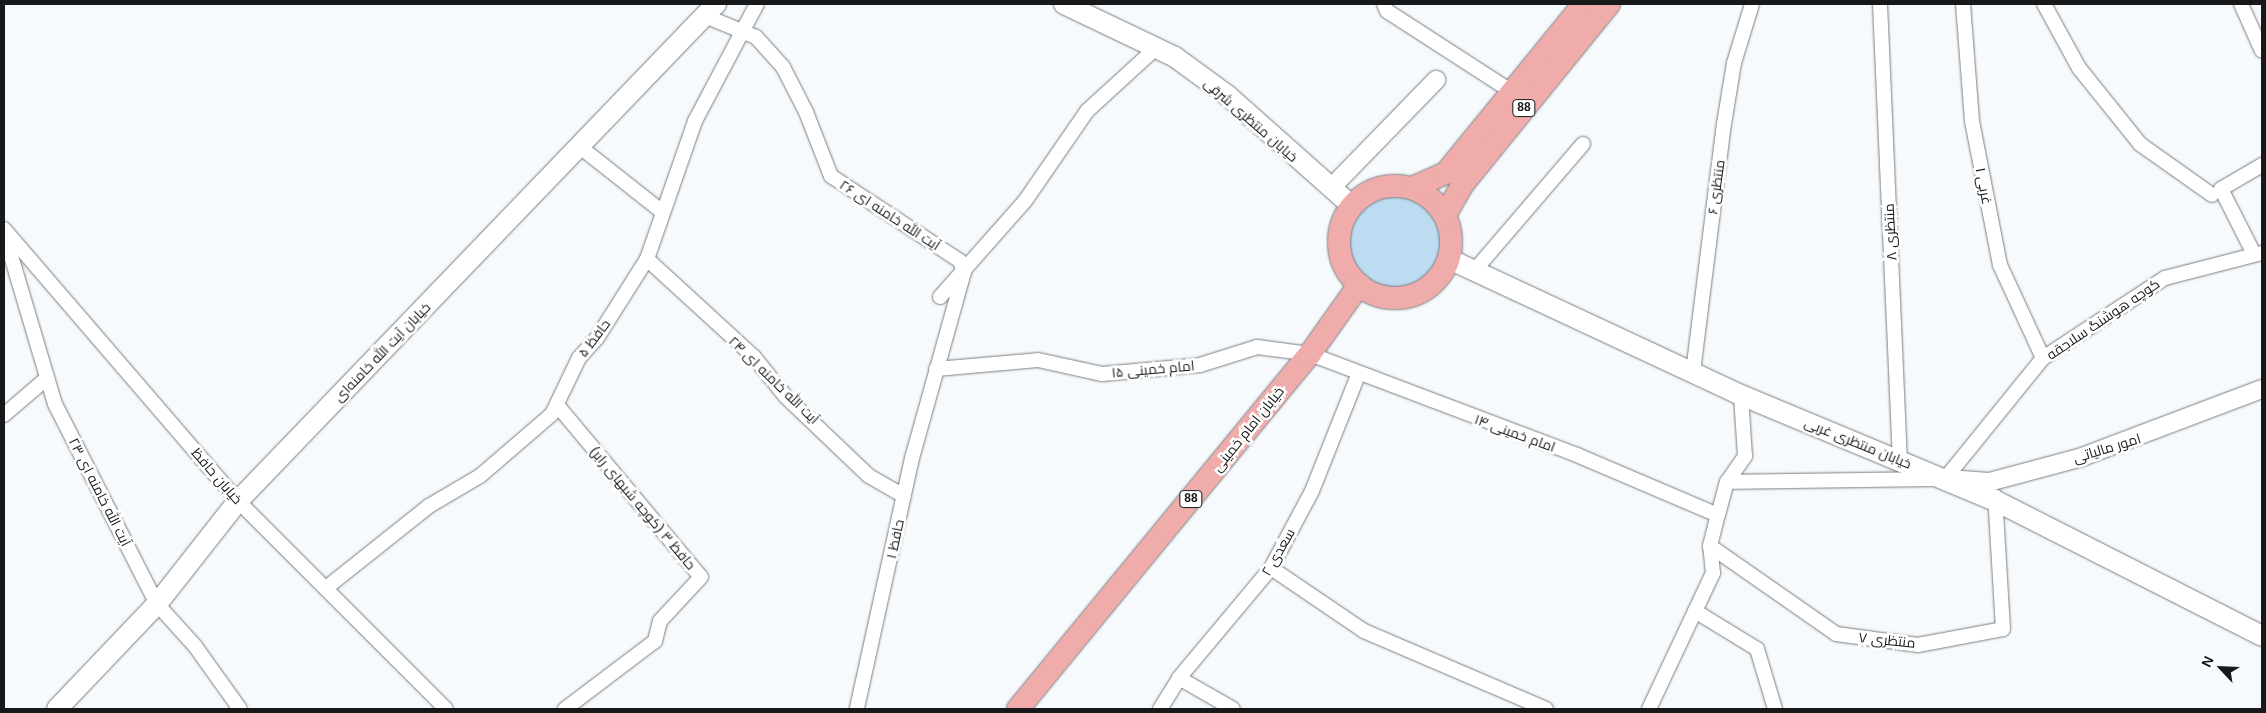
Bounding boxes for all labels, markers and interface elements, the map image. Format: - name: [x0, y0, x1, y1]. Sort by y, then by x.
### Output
- street label: خیابان منتظری شرقی: [1201, 75, 1301, 165]
- road number: 88: [1512, 99, 1536, 118]
- street label: منتظری ۶: [1704, 159, 1728, 215]
- street label: غربی ۱: [1972, 166, 1996, 206]
- street label: آیت الله خامنه ای ۲۶: [837, 176, 943, 254]
- street label: منتظری ۸: [1880, 203, 1900, 261]
- street label: کوچه هوشنگ سلاجقه: [2043, 275, 2163, 363]
- street label: خیابان آیت الله خامنه‌ای: [330, 299, 434, 405]
- street label: حافظ ۵: [574, 316, 614, 360]
- street label: آیت الله خامنه ای ۲۴: [725, 333, 823, 427]
- street label: امام خمینی ۱۵: [1111, 357, 1195, 381]
- street label: خیابان امام خمینی: [1209, 383, 1287, 475]
- street label: امام خمینی ۱۴: [1472, 411, 1558, 455]
- street label: خیابان منتظری غربی: [1802, 414, 1914, 472]
- street label: امور مالیاتی: [2071, 430, 2143, 466]
- street label: آیت الله خامنه ای ۲۳: [65, 435, 135, 549]
- street label: حافظ ۳ (کوچه شبهای رابر): [587, 443, 699, 573]
- street label: خیابان حافظ: [188, 445, 246, 507]
- road number: 88: [1178, 489, 1204, 508]
- street label: حافظ ۱: [883, 518, 907, 560]
- street label: سعدی ۲: [1258, 525, 1298, 579]
- street label: منتظری ۷: [1858, 629, 1916, 651]
- north arrow: [2196, 643, 2246, 693]
- text: N: [2198, 654, 2217, 670]

